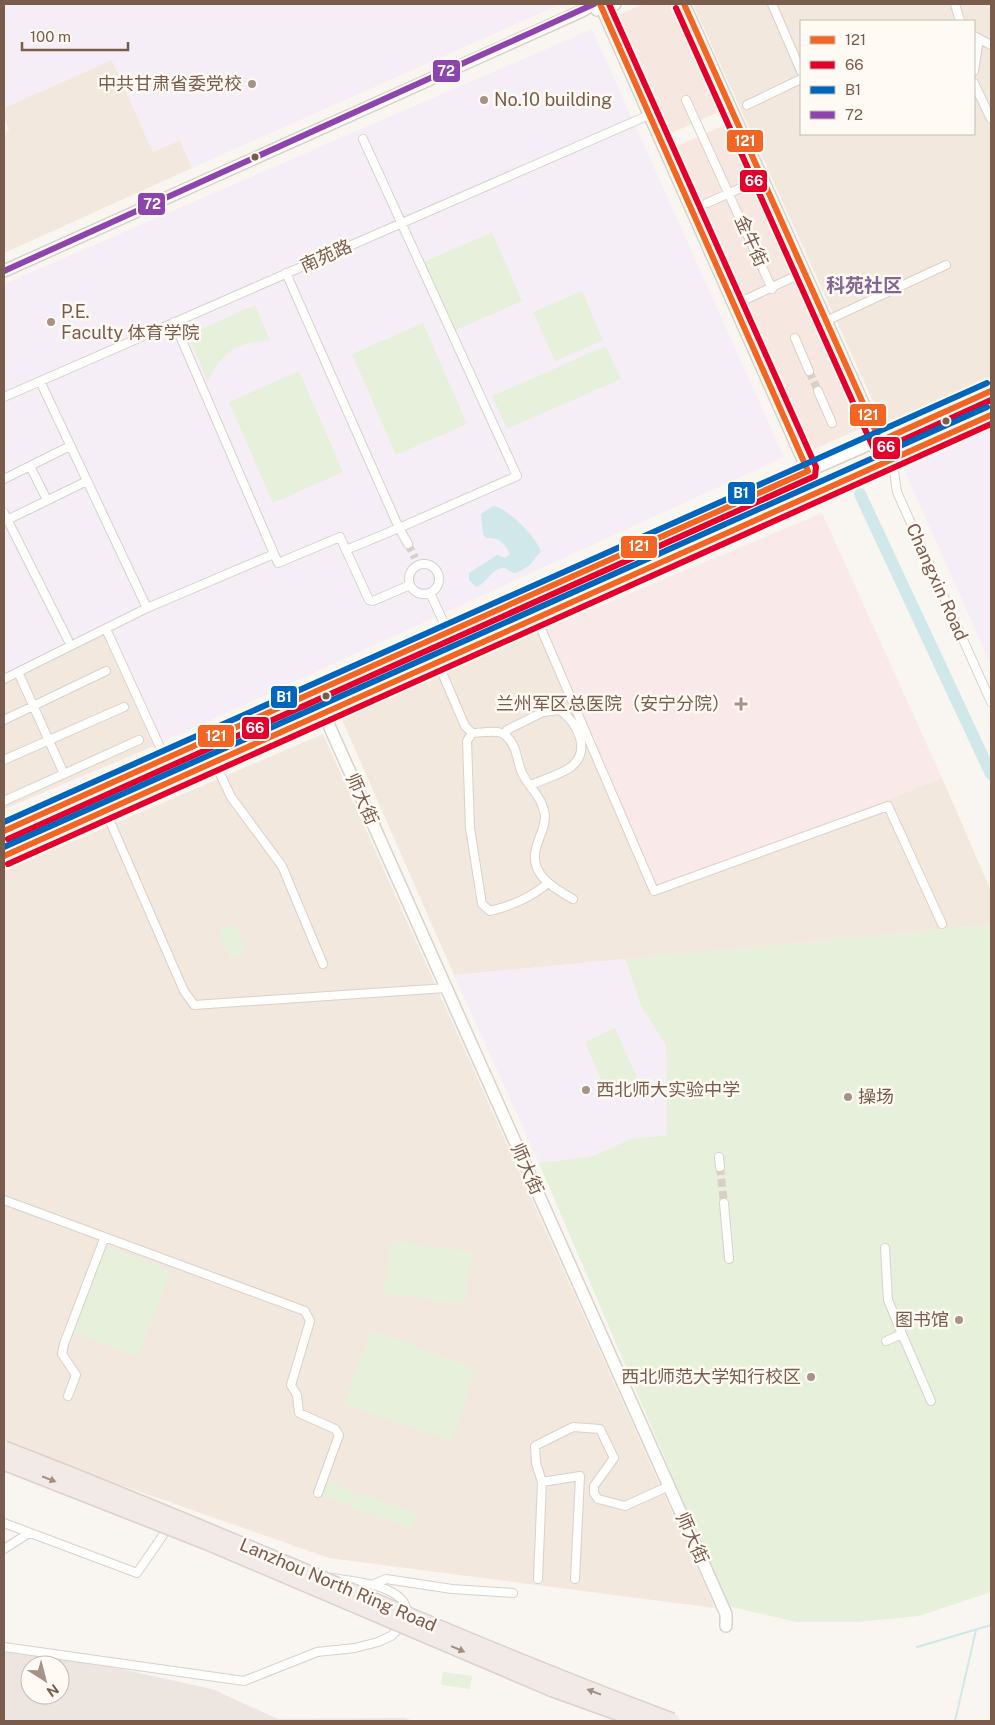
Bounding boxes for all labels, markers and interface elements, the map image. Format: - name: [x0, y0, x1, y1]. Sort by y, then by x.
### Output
- scale bar: [22, 20, 129, 52]
- legend: [800, 20, 975, 135]
- text: 100 m: [30, 28, 71, 45]
- text: 121: [845, 31, 866, 48]
- text: 66: [845, 56, 864, 73]
- line badge: 72: [432, 59, 461, 83]
- text: 72: [437, 63, 455, 79]
- place label: 中共甘肃省委党校: [98, 73, 242, 94]
- marker: 中共甘肃省委党校: [246, 78, 258, 90]
- text: B1: [845, 81, 861, 98]
- place label: No.10 building: [494, 89, 612, 110]
- marker: No.10 building: [478, 94, 490, 106]
- text: 72: [845, 106, 863, 123]
- line badge: 121: [726, 129, 764, 153]
- text: 121: [735, 133, 755, 149]
- unlabelled marker: [250, 152, 260, 162]
- line badge: 66: [739, 169, 768, 193]
- text: 66: [745, 173, 763, 189]
- line badge: 72: [137, 192, 166, 216]
- text: 72: [143, 196, 161, 212]
- street label: 金牛街: [731, 212, 772, 270]
- street label: 南苑路: [297, 235, 355, 276]
- district label: 科苑社区: [826, 274, 902, 296]
- place label: P.E. Faculty 体育学院: [61, 301, 200, 343]
- marker: P.E. Faculty 体育学院: [45, 316, 57, 328]
- line badge: 121: [849, 403, 887, 427]
- text: 121: [858, 407, 878, 423]
- unlabelled marker: [941, 416, 951, 426]
- line badge: 66: [872, 436, 901, 460]
- text: 66: [877, 439, 895, 455]
- line badge: B1: [727, 481, 756, 505]
- text: B1: [733, 485, 749, 501]
- street label: Changxin Road: [902, 520, 973, 644]
- line badge: 121: [620, 535, 658, 559]
- text: 121: [629, 538, 649, 554]
- line badge: B1: [270, 685, 298, 709]
- text: B1: [276, 689, 292, 705]
- unlabelled marker: [321, 691, 331, 701]
- place label: 兰州军区总医院（安宁分院）: [496, 693, 730, 714]
- marker: 兰州军区总医院（安宁分院）: [734, 697, 748, 711]
- line badge: 66: [241, 716, 270, 740]
- text: 66: [246, 720, 264, 736]
- line badge: 121: [197, 724, 235, 748]
- text: 121: [206, 728, 226, 744]
- street label: 师大街: [342, 770, 383, 828]
- place label: 西北师大实验中学: [596, 1079, 740, 1100]
- marker: 西北师大实验中学: [580, 1084, 592, 1096]
- place label: 操场: [858, 1086, 894, 1107]
- marker: 操场: [842, 1091, 854, 1103]
- street label: 师大街: [507, 1140, 548, 1198]
- place label: 图书馆: [895, 1309, 949, 1330]
- marker: 图书馆: [953, 1314, 965, 1326]
- place label: 西北师范大学知行校区: [621, 1366, 801, 1387]
- marker: 西北师范大学知行校区: [805, 1371, 817, 1383]
- one-way arrow: [42, 1476, 57, 1483]
- street label: 师大街: [672, 1509, 713, 1567]
- street label: Lanzhou North Ring Road: [237, 1533, 440, 1636]
- one-way arrow: [451, 1645, 465, 1653]
- north arrow: [20, 1655, 70, 1705]
- text: N: [44, 1681, 62, 1700]
- one-way arrow: [586, 1688, 601, 1696]

